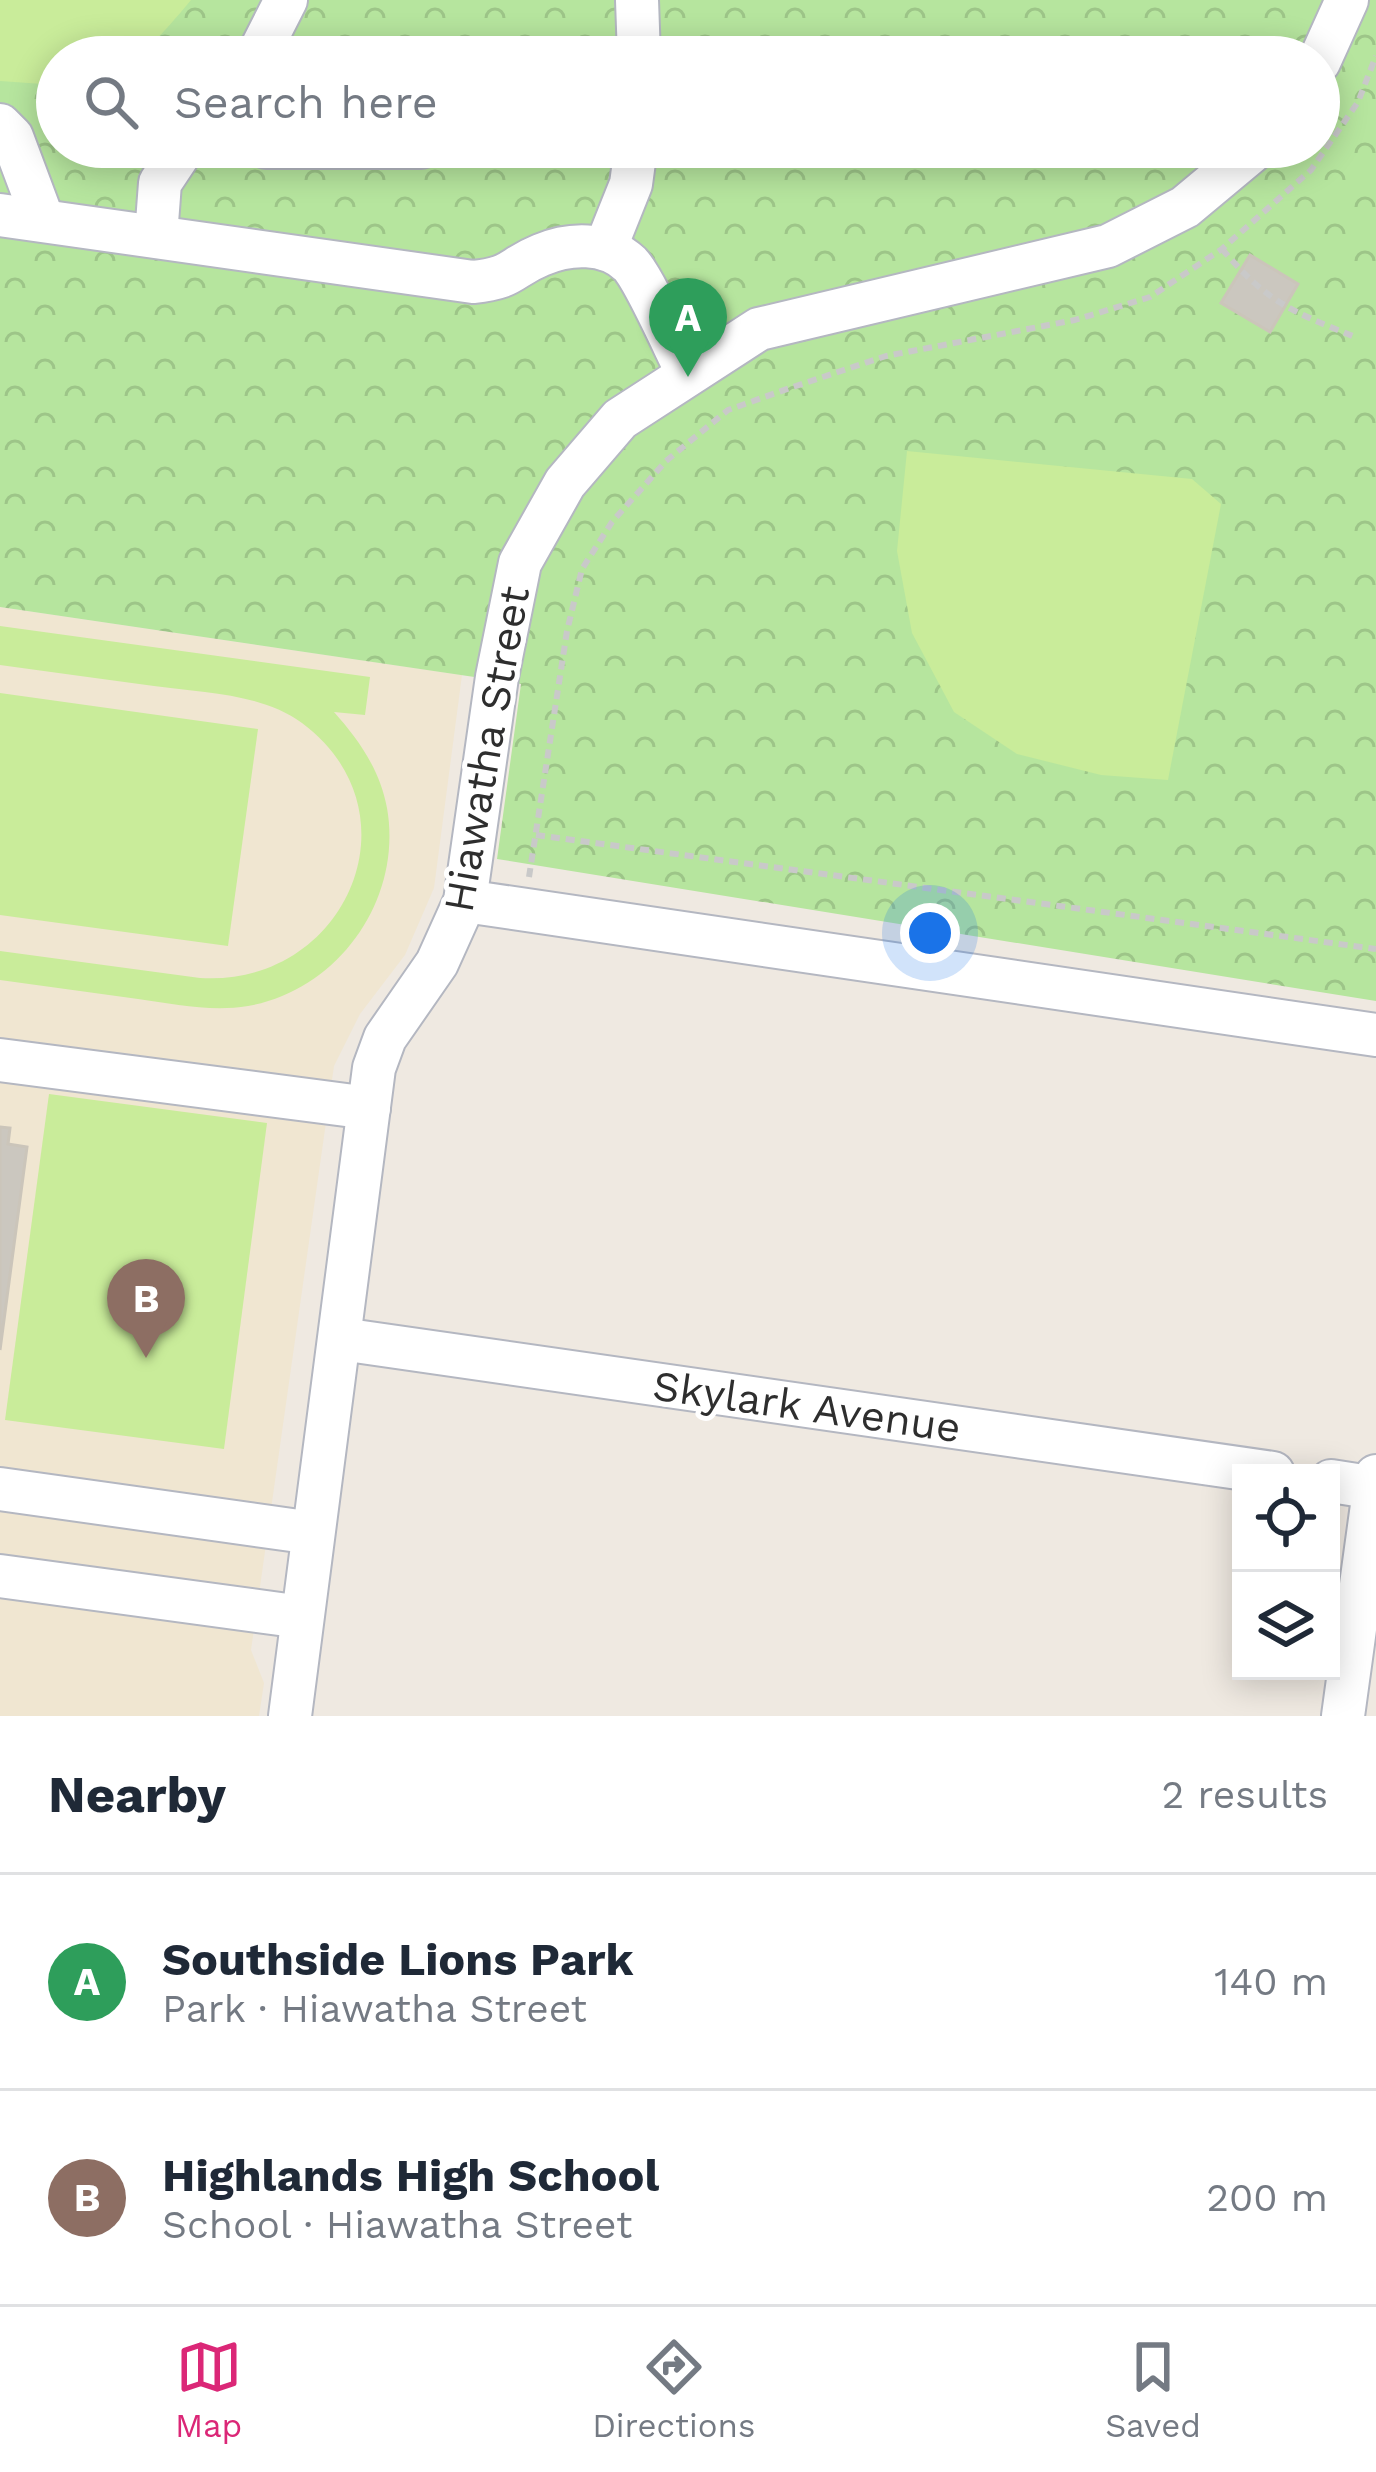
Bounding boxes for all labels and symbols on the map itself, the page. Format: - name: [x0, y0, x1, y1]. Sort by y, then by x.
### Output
- pin: A: [649, 278, 727, 377]
- street label: Hiawatha Street: [434, 582, 539, 916]
- your location: [900, 903, 960, 963]
- pin: B: [107, 1259, 185, 1358]
- street label: Skylark Avenue: [650, 1361, 964, 1452]

